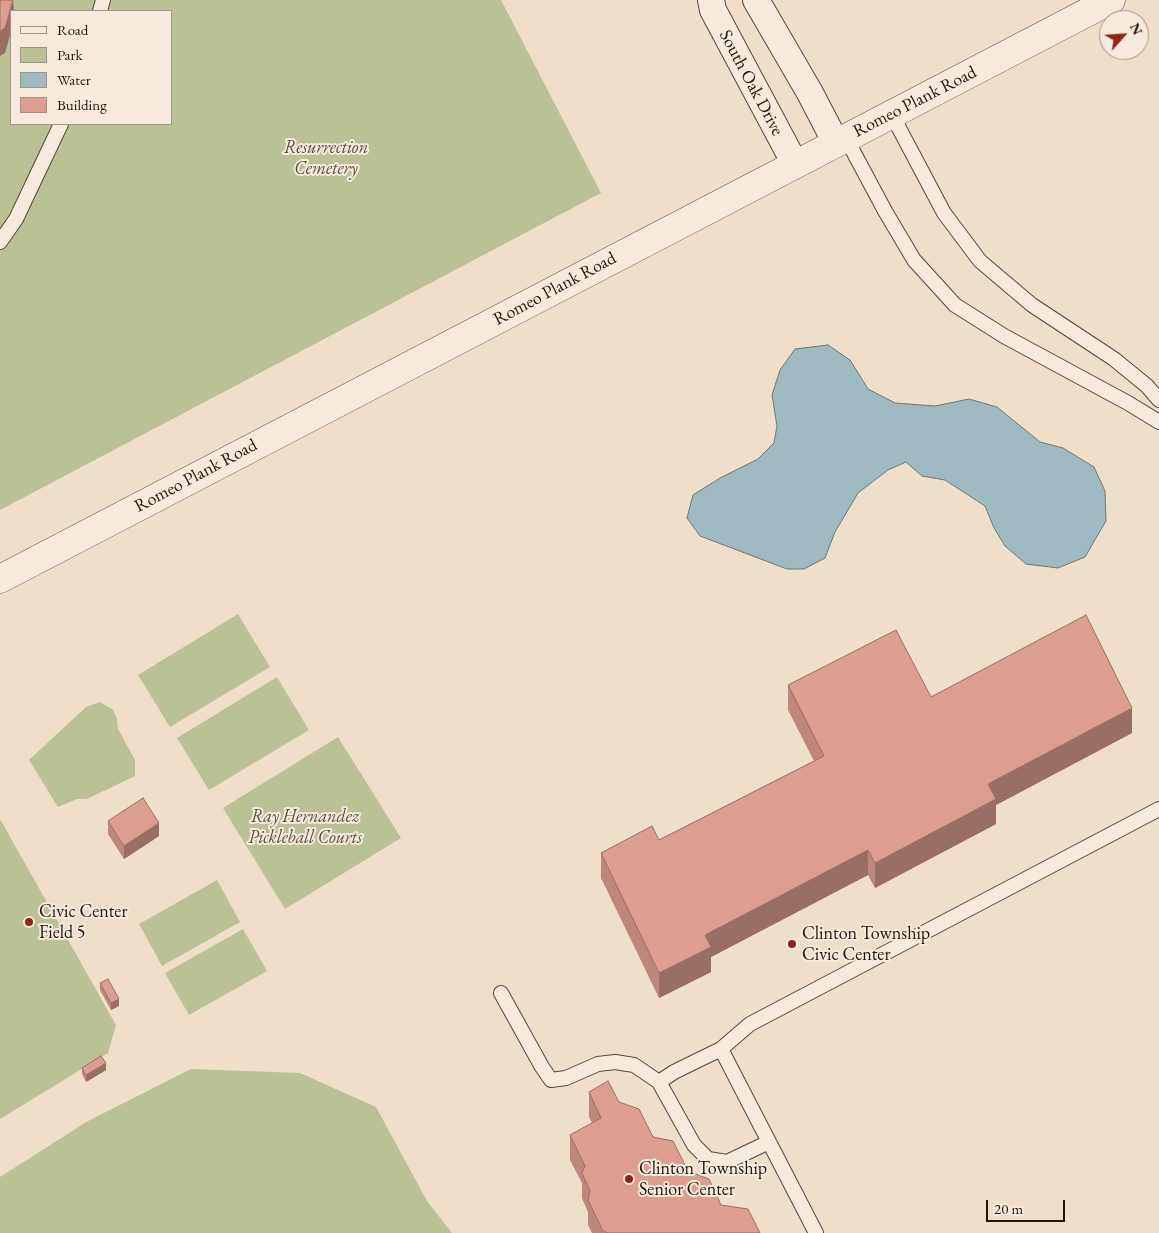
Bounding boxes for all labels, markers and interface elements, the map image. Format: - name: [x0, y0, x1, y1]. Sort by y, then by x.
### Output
- legend: [10, 10, 172, 125]
- north arrow: [1099, 10, 1149, 60]
- text: Road: [57, 20, 88, 39]
- text: N: [1126, 20, 1147, 38]
- street label: South Oak Drive: [714, 26, 788, 140]
- text: Park: [57, 45, 83, 64]
- street label: Romeo Plank Road: [850, 62, 980, 142]
- text: Water: [57, 70, 91, 89]
- text: Building: [57, 95, 107, 114]
- park label: Resurrection Cemetery: [284, 137, 368, 180]
- street label: Romeo Plank Road: [490, 248, 620, 330]
- street label: Romeo Plank Road: [131, 435, 261, 517]
- park label: Ray Hernandez Pickleball Courts: [248, 806, 362, 849]
- place label: Civic Center Field 5: [39, 901, 127, 944]
- marker: Civic Center Field 5: [23, 916, 35, 928]
- place label: Clinton Township Civic Center: [802, 923, 930, 966]
- marker: Clinton Township Civic Center: [786, 938, 798, 950]
- place label: Clinton Township Senior Center: [639, 1158, 767, 1200]
- marker: Clinton Township Senior Center: [623, 1173, 635, 1185]
- scale bar: [989, 1190, 1068, 1222]
- text: 20 m: [994, 1199, 1023, 1218]

